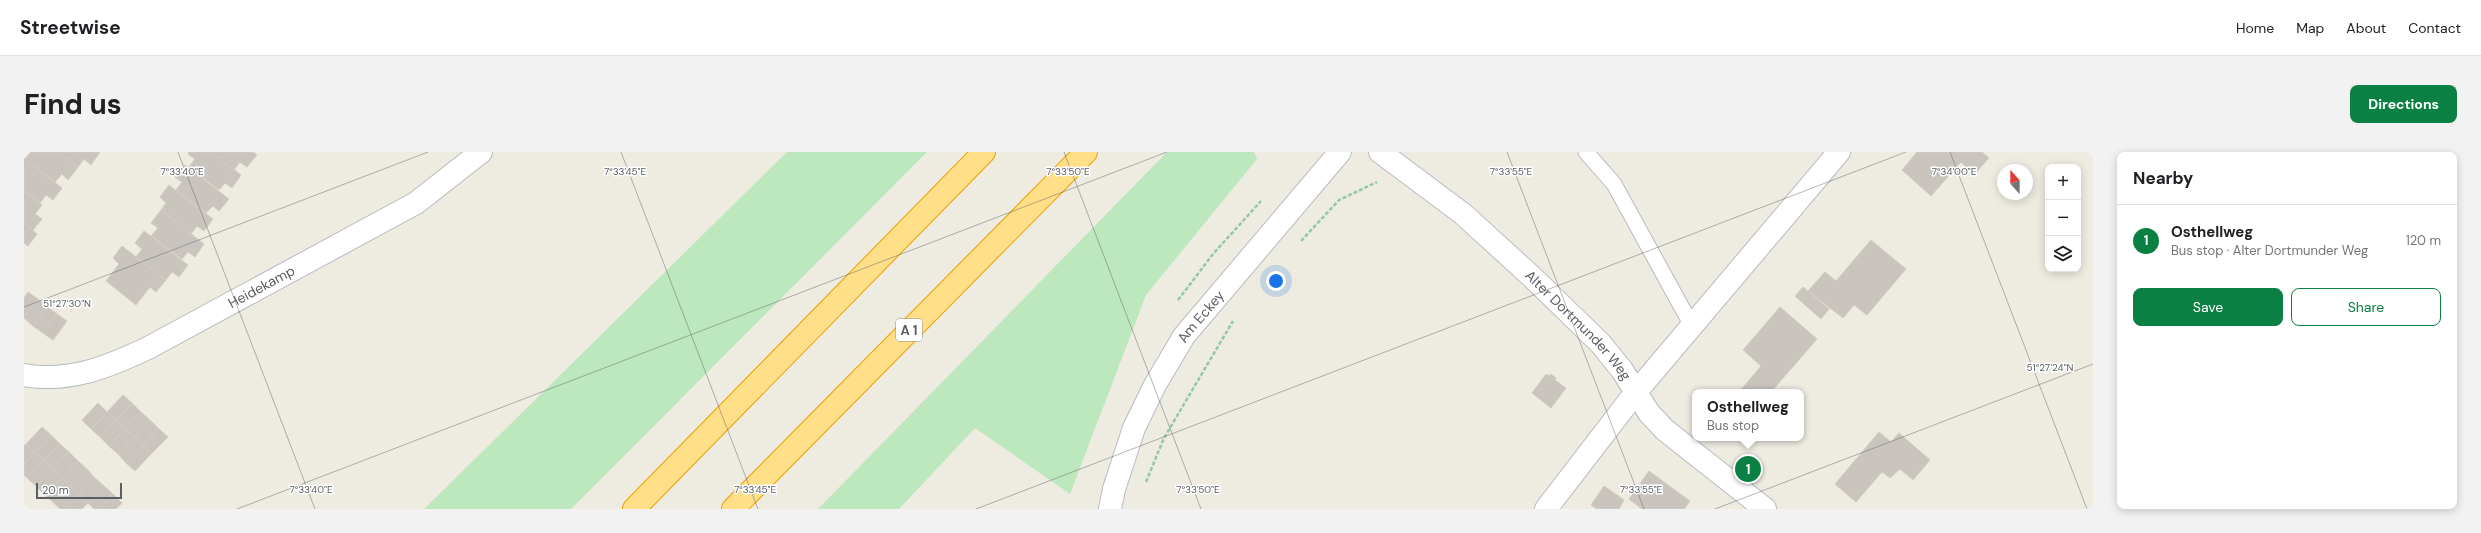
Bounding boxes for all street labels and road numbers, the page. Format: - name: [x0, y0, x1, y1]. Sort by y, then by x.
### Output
- street label: Heidekamp: [225, 261, 298, 312]
- street label: Alter Dortmunder Weg: [1521, 266, 1635, 384]
- street label: Am Eckey: [1173, 286, 1228, 346]
- road number: A 1: [896, 319, 922, 341]

